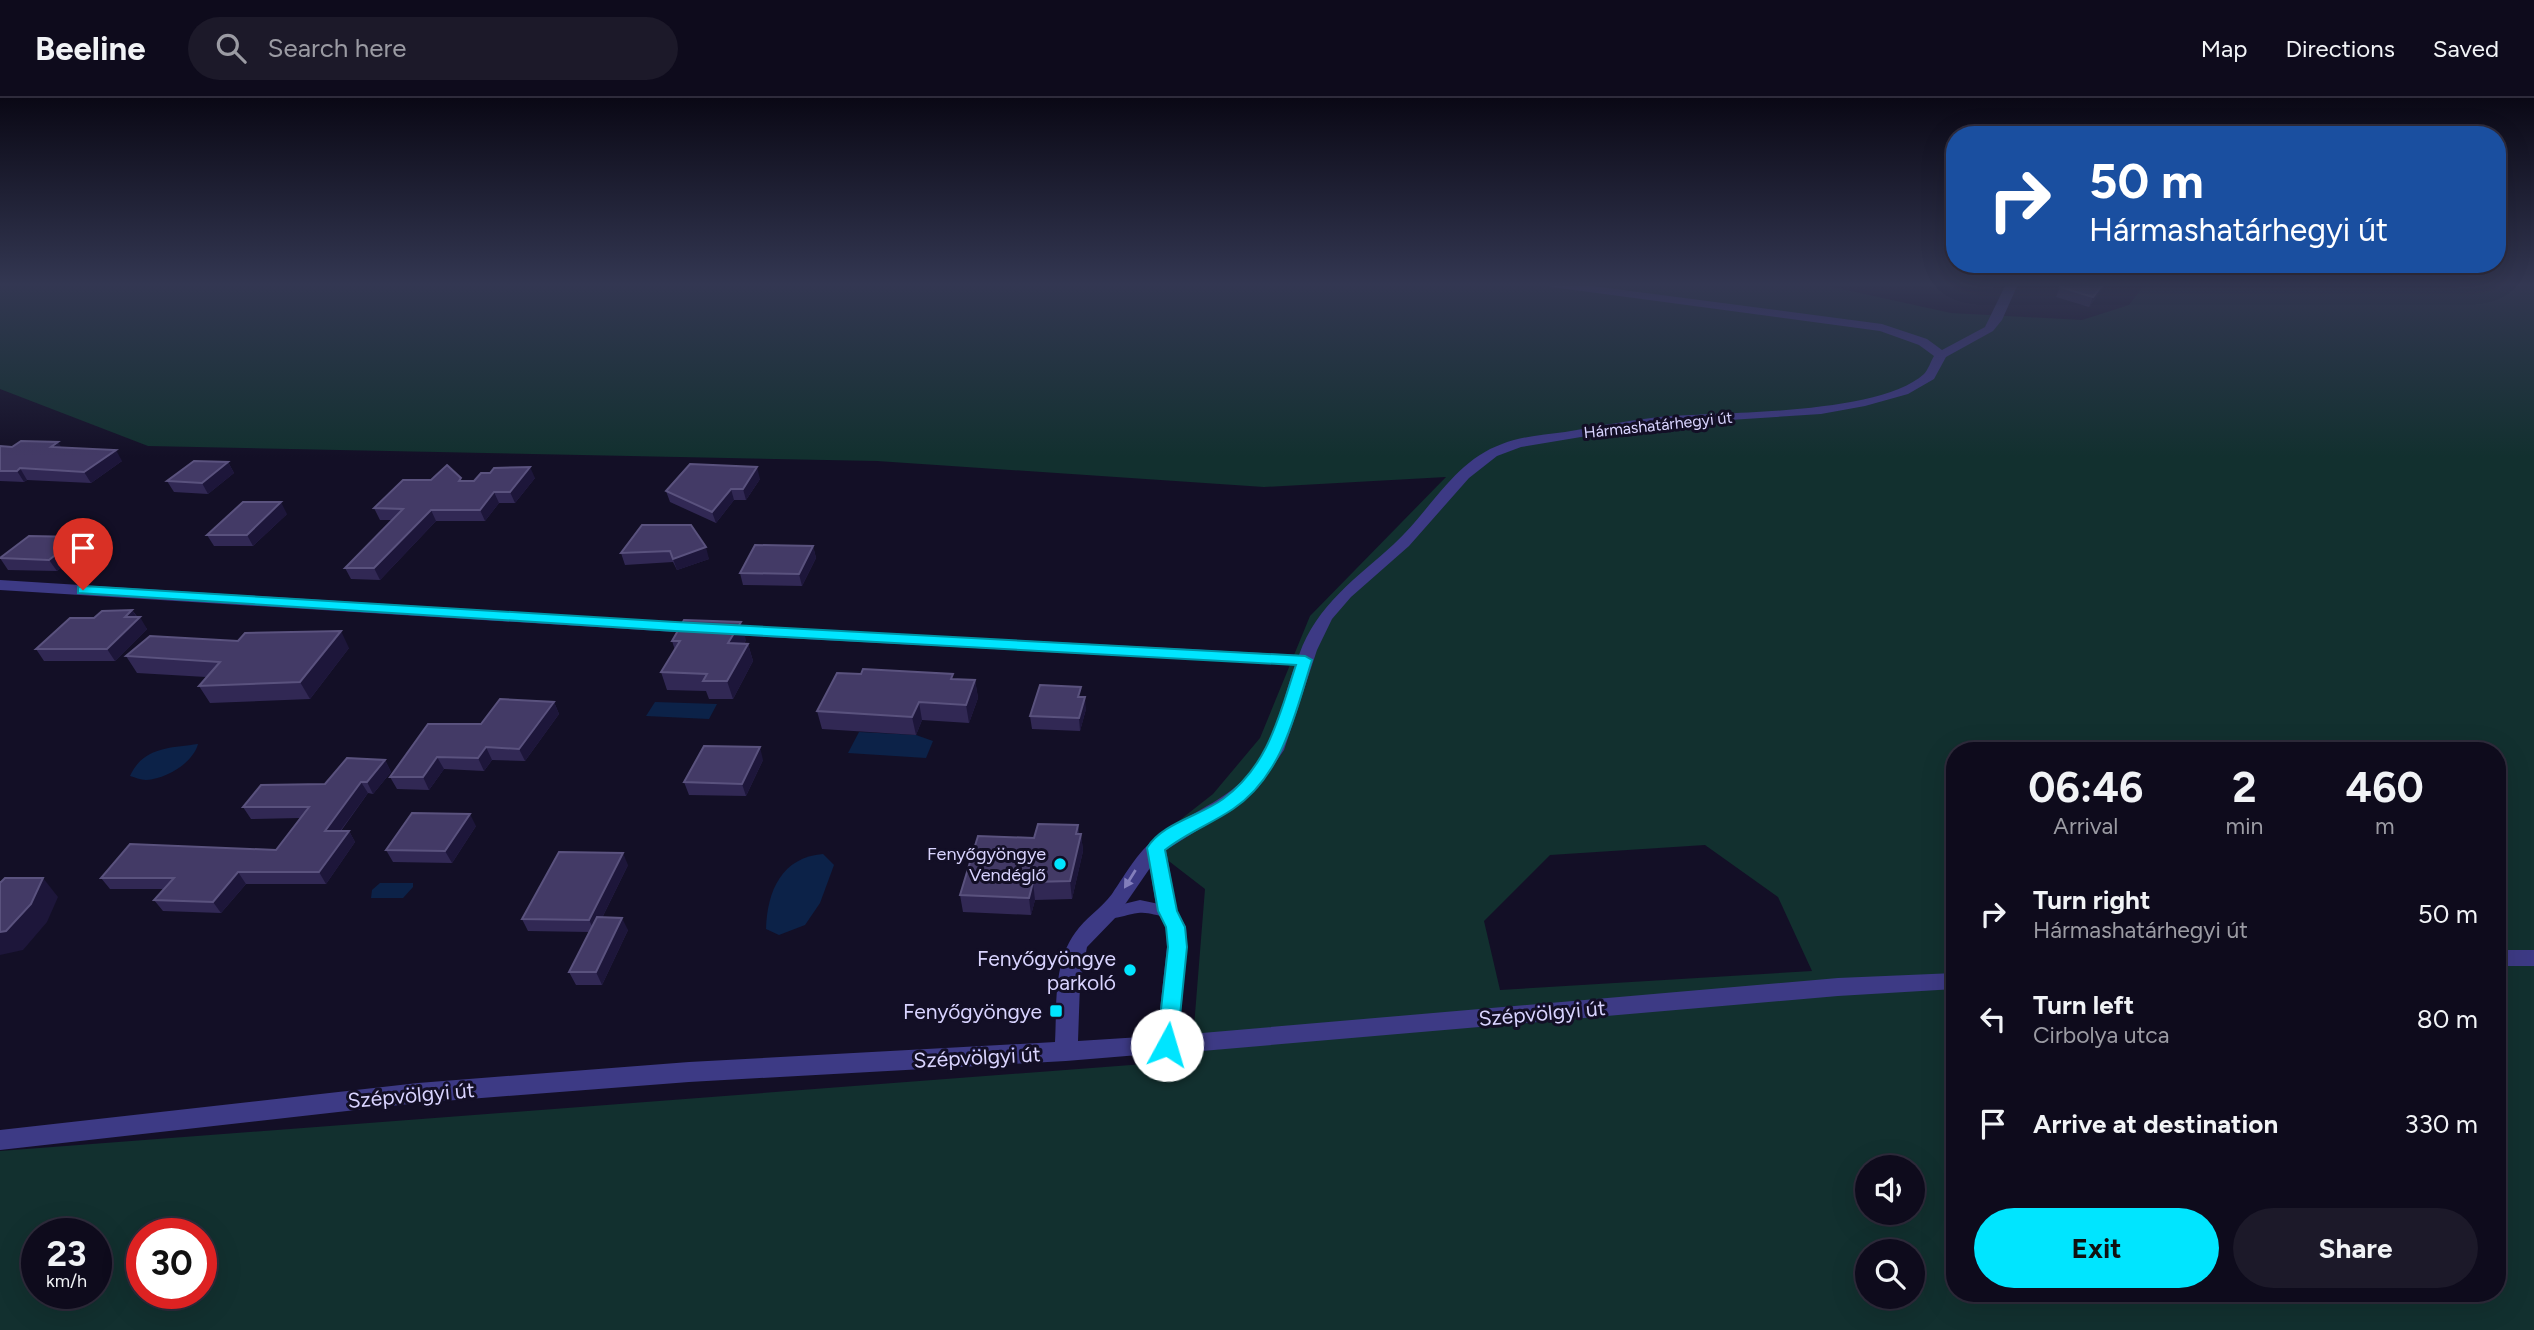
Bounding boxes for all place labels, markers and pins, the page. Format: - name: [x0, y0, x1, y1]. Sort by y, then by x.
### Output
- pin: [53, 518, 113, 590]
- place label: Fenyőgyöngye Vendéglő: [927, 843, 1046, 886]
- marker: Fenyőgyöngye Vendéglő: [1052, 856, 1068, 872]
- place label: Fenyőgyöngye parkoló: [977, 946, 1116, 995]
- marker: Fenyőgyöngye parkoló: [1122, 962, 1138, 978]
- place label: Fenyőgyöngye: [903, 999, 1042, 1024]
- marker: Fenyőgyöngye: [1048, 1003, 1064, 1019]

